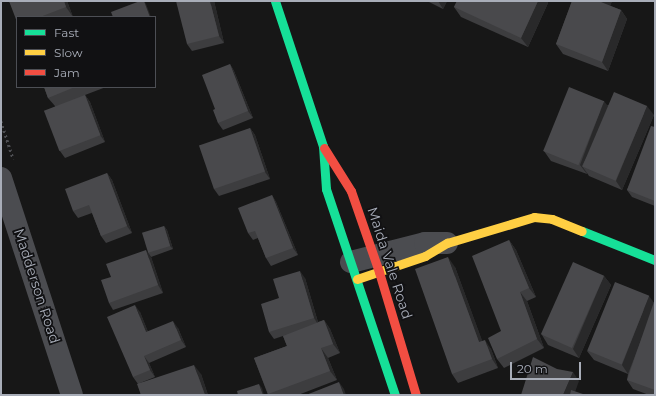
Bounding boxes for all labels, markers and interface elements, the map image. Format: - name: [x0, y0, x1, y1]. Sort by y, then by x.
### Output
- legend: [16, 16, 156, 88]
- text: Fast: [54, 25, 79, 40]
- text: Slow: [54, 45, 83, 60]
- text: Jam: [54, 65, 80, 80]
- street label: Maida Vale Road: [364, 205, 416, 321]
- street label: Madderson Road: [10, 226, 64, 346]
- scale bar: [512, 354, 583, 380]
- text: 20 m: [517, 361, 548, 376]

